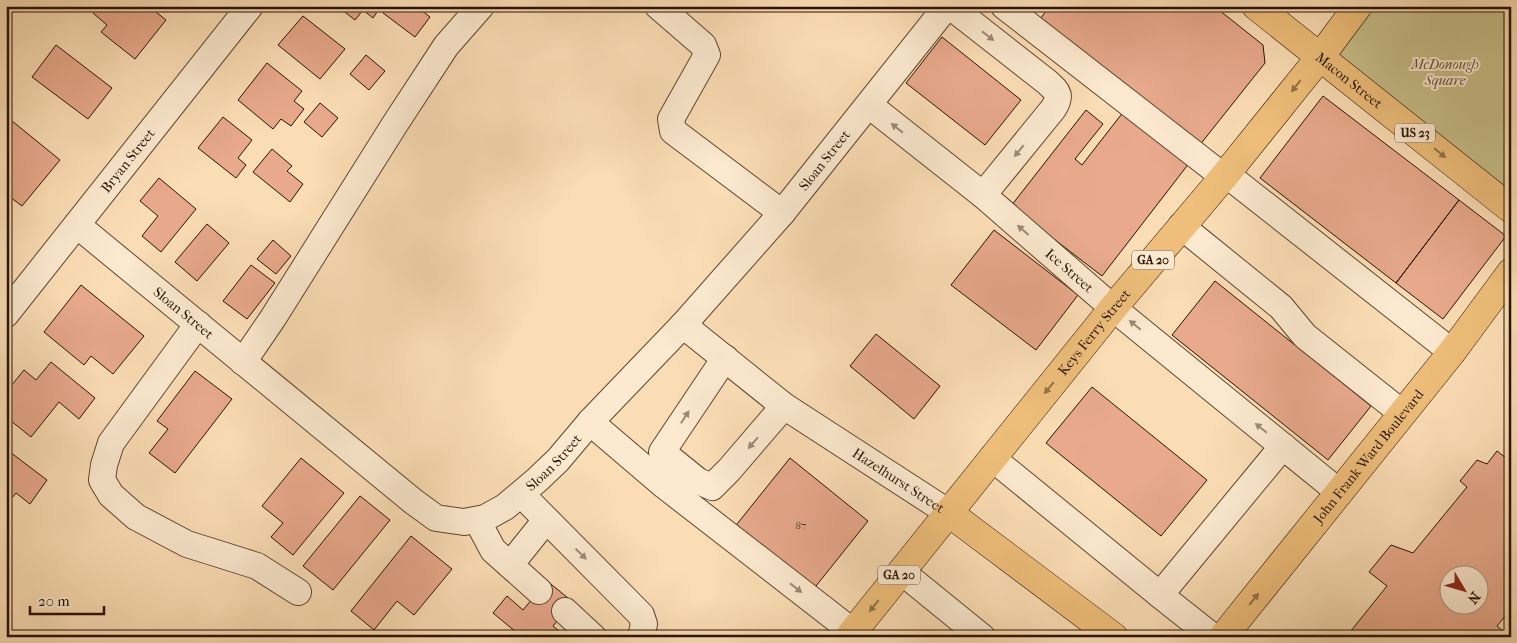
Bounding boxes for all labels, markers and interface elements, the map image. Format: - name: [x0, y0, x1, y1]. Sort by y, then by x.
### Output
- one-way arrow: [981, 31, 995, 41]
- street label: Macon Street: [1312, 49, 1386, 112]
- park label: McDonough Square: [1410, 56, 1479, 89]
- one-way arrow: [1291, 79, 1302, 92]
- one-way arrow: [891, 122, 904, 133]
- road number: US 23: [1395, 124, 1435, 142]
- street label: Bryan Street: [98, 125, 159, 196]
- street label: Sloan Street: [795, 127, 854, 194]
- one-way arrow: [1013, 145, 1024, 158]
- one-way arrow: [1433, 148, 1446, 159]
- one-way arrow: [1017, 225, 1030, 236]
- street label: Ice Street: [1042, 245, 1097, 296]
- road number: GA 20: [1132, 250, 1174, 270]
- street label: Sloan Street: [150, 283, 217, 343]
- street label: Keys Ferry Street: [1054, 286, 1134, 379]
- one-way arrow: [1129, 320, 1142, 331]
- one-way arrow: [1043, 381, 1054, 394]
- street label: John Frank Ward Boulevard: [1309, 386, 1428, 527]
- one-way arrow: [681, 411, 690, 424]
- one-way arrow: [1255, 422, 1268, 433]
- street label: Sloan Street: [523, 431, 585, 495]
- one-way arrow: [747, 437, 758, 450]
- street label: Hazelhurst Street: [849, 445, 947, 517]
- house number: 87: [796, 519, 806, 532]
- one-way arrow: [574, 548, 586, 560]
- road number: GA 20: [878, 566, 920, 584]
- north arrow: [1440, 566, 1490, 616]
- scale bar: [30, 583, 104, 615]
- one-way arrow: [789, 583, 803, 593]
- text: N: [1464, 588, 1484, 607]
- text: 20 m: [38, 592, 70, 610]
- one-way arrow: [1248, 593, 1259, 606]
- one-way arrow: [869, 599, 880, 612]

